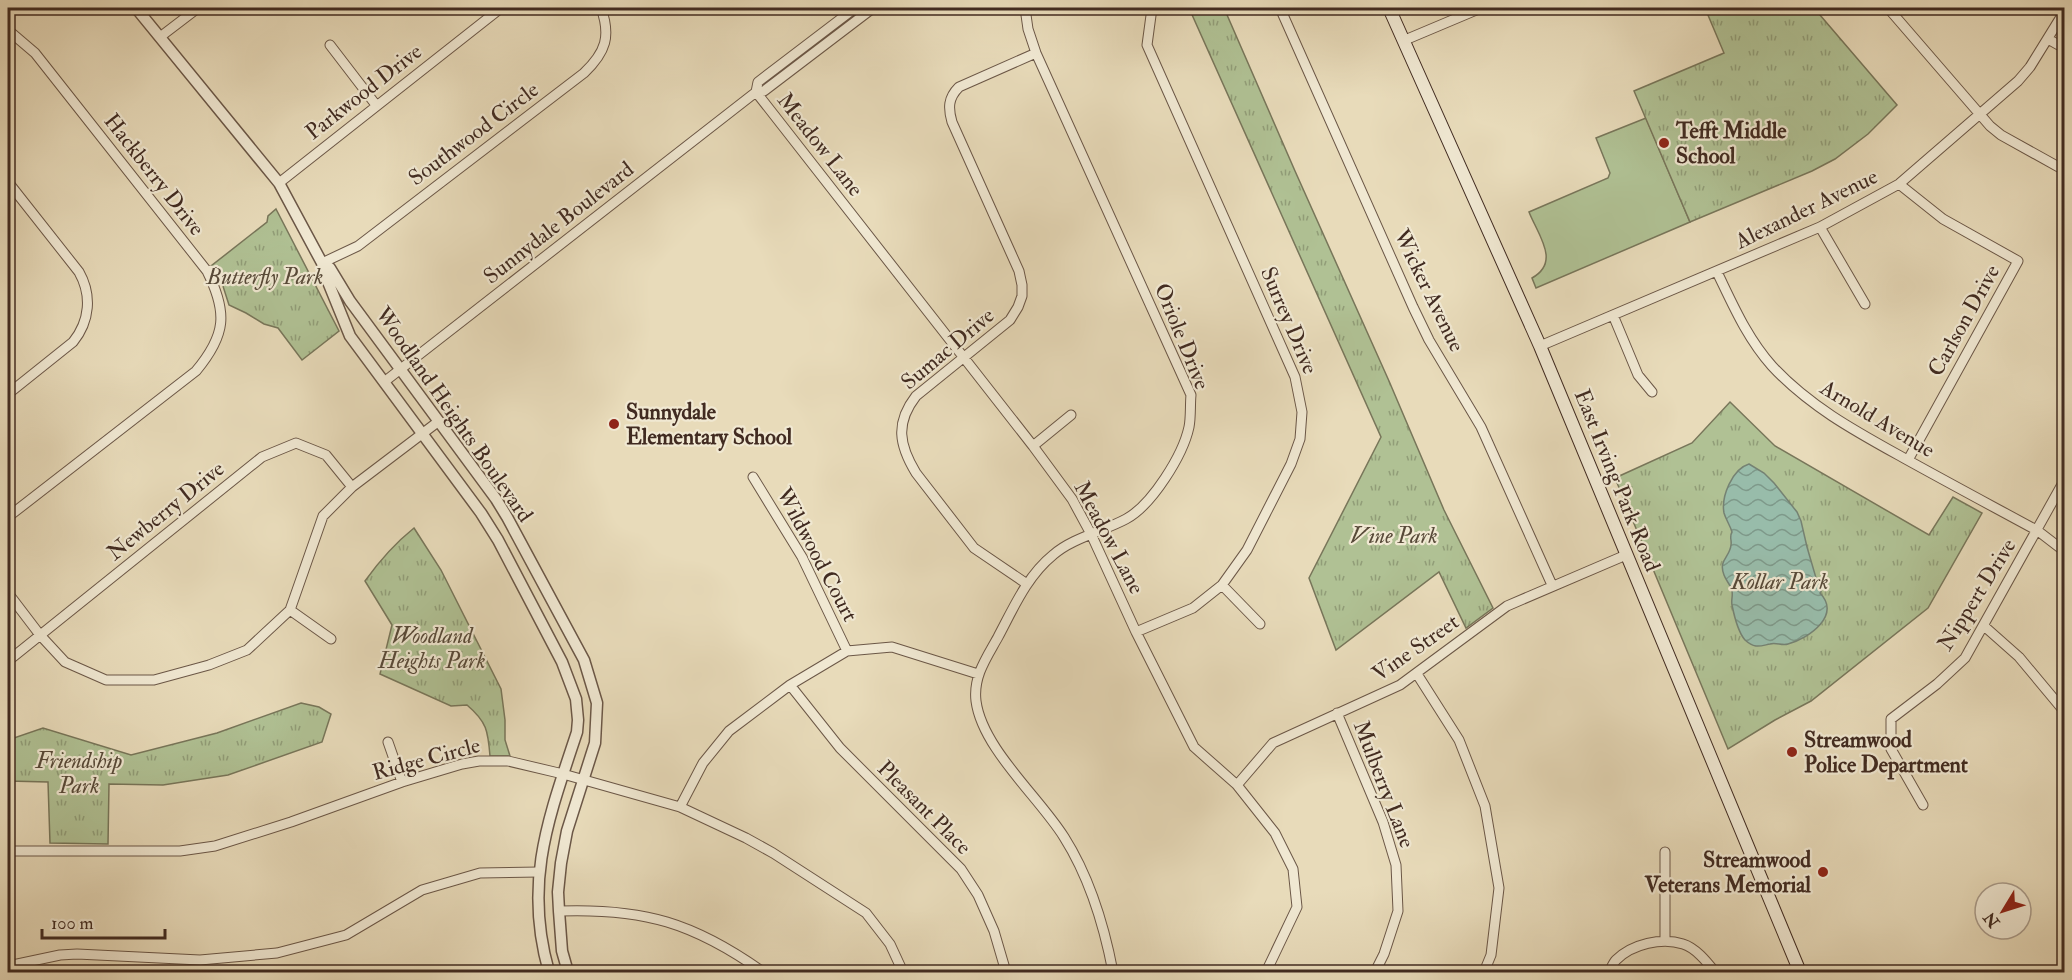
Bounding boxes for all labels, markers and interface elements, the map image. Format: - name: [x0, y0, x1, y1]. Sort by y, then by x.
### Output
- street label: Parkwood Drive: [300, 38, 428, 146]
- street label: Southwood Circle: [403, 76, 544, 192]
- street label: Meadow Lane: [771, 87, 869, 202]
- street label: Hackberry Drive: [98, 108, 211, 241]
- place label: Tefft Middle School: [1675, 117, 1787, 170]
- marker: Tefft Middle School: [1657, 136, 1671, 150]
- street label: Sunnydale Boulevard: [478, 155, 640, 290]
- street label: Alexander Avenue: [1730, 162, 1882, 256]
- street label: Wicker Avenue: [1387, 224, 1471, 356]
- street label: Carlson Drive: [1922, 260, 2006, 381]
- park label: Butterfly Park: [206, 263, 323, 291]
- street label: Surrey Drive: [1254, 263, 1324, 378]
- street label: Oriole Drive: [1148, 279, 1216, 394]
- street label: Woodland Heights Boulevard: [369, 301, 539, 528]
- street label: Sumac Drive: [895, 302, 1000, 396]
- street label: Arnold Avenue: [1814, 373, 1940, 464]
- street label: East Irving Park Road: [1568, 385, 1667, 576]
- place label: Sunnydale Elementary School: [626, 398, 792, 452]
- marker: Sunnydale Elementary School: [607, 417, 621, 431]
- street label: Newberry Drive: [101, 455, 230, 567]
- street label: Meadow Lane: [1068, 476, 1151, 599]
- street label: Wildwood Court: [770, 482, 864, 626]
- park label: Vine Park: [1350, 522, 1438, 550]
- street label: Nippert Drive: [1931, 533, 2023, 656]
- park label: Kollar Park: [1730, 568, 1829, 596]
- street label: Vine Street: [1367, 608, 1464, 688]
- park label: Woodland Heights Park: [377, 622, 486, 675]
- street label: Mulberry Lane: [1347, 717, 1421, 852]
- place label: Streamwood Police Department: [1804, 726, 1969, 780]
- street label: Ridge Circle: [369, 731, 483, 787]
- marker: Streamwood Police Department: [1785, 745, 1799, 759]
- park label: Friendship Park: [35, 747, 122, 800]
- street label: Pleasant Place: [871, 755, 977, 861]
- place label: Streamwood Veterans Memorial: [1644, 846, 1811, 899]
- marker: Streamwood Veterans Memorial: [1816, 865, 1830, 879]
- north arrow: [1973, 881, 2033, 941]
- scale bar: [42, 902, 165, 940]
- text: N: [1979, 907, 2005, 932]
- text: 100 m: [51, 912, 94, 935]

